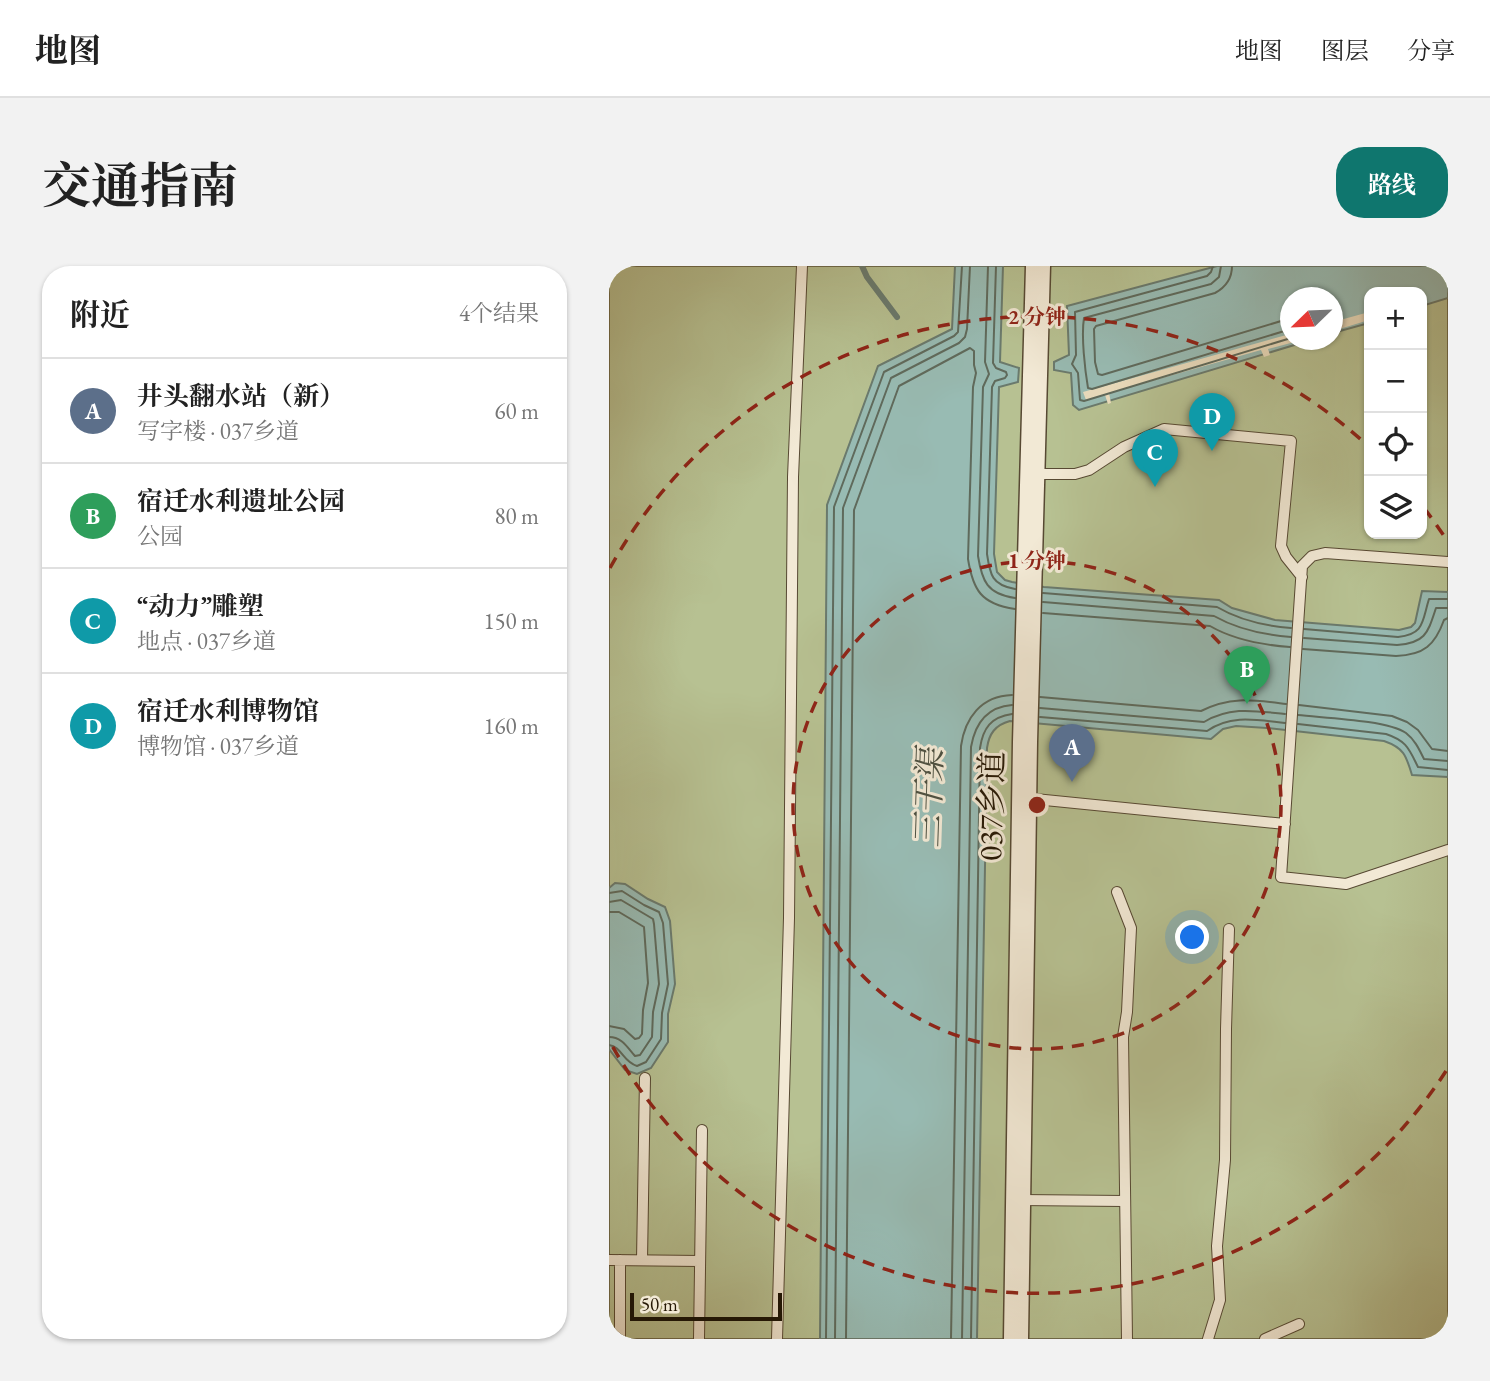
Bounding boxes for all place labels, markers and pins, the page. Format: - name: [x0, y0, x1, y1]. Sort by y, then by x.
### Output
- pin: D: [1189, 393, 1235, 451]
- pin: C: [1132, 429, 1178, 487]
- pin: B: [1224, 646, 1270, 704]
- pin: A: [1049, 724, 1095, 782]
- centre of rings: [1025, 793, 1049, 817]

